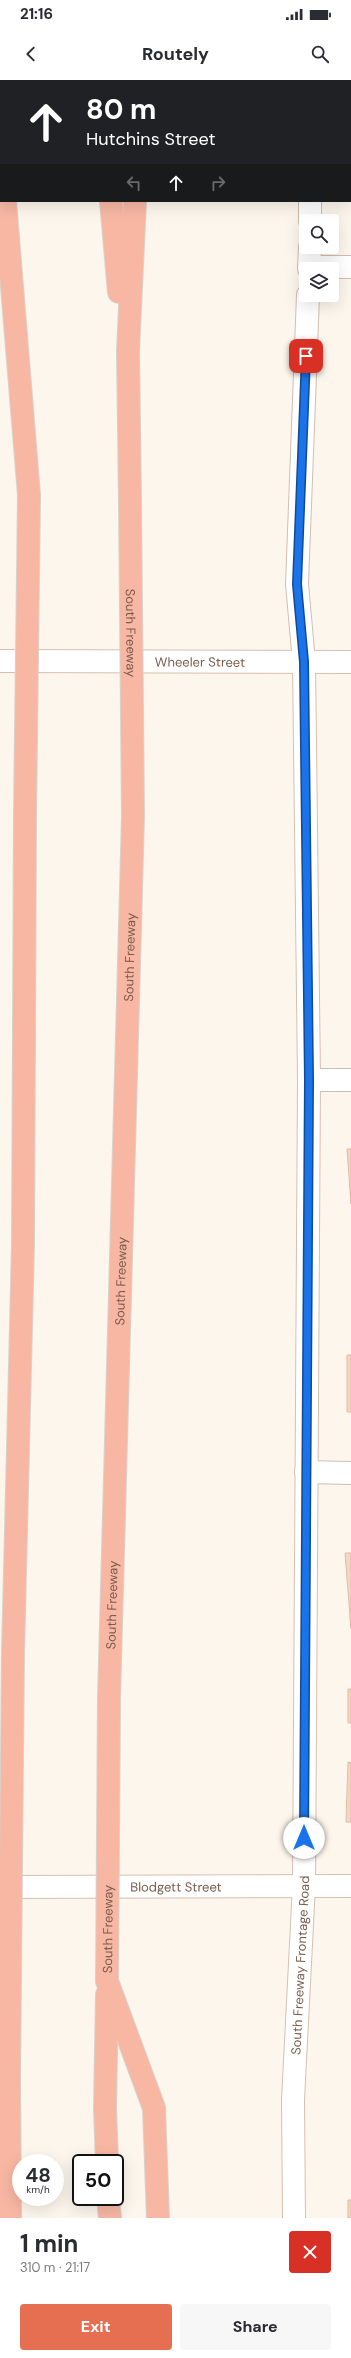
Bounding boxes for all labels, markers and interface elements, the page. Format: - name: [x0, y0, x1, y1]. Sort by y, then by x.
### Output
- text: 21:16: [20, 4, 53, 24]
- text: Routely: [142, 42, 209, 66]
- icon: back: [20, 43, 42, 65]
- icon: search: [309, 43, 331, 65]
- text: 80 m: [86, 91, 156, 128]
- icon: ahead: [20, 96, 72, 148]
- text: Hutchins Street: [86, 127, 216, 151]
- icon: left: [123, 172, 145, 194]
- icon: ahead: [165, 172, 187, 194]
- icon: right: [207, 172, 229, 194]
- map controls: [299, 214, 339, 302]
- button: search: [299, 214, 339, 254]
- button: layers: [299, 262, 339, 302]
- pin: [289, 339, 323, 373]
- icon: arrive: [295, 345, 317, 367]
- street label: South Freeway: [122, 589, 140, 677]
- street label: Wheeler Street: [155, 653, 245, 670]
- street label: South Freeway: [119, 913, 139, 1002]
- street label: South Freeway: [111, 1237, 130, 1326]
- street label: South Freeway: [102, 1560, 121, 1650]
- position arrow: [283, 1817, 325, 1859]
- street label: South Freeway Frontage Road: [287, 1876, 313, 2055]
- street label: Blodgett Street: [130, 1878, 222, 1895]
- street label: South Freeway: [99, 1885, 116, 1973]
- speed limit sign: 50: [72, 2154, 124, 2206]
- text: 48: [25, 2162, 51, 2188]
- text: km/h: [26, 2183, 50, 2196]
- text: 1 min: [20, 2228, 78, 2259]
- button: close: [289, 2231, 331, 2273]
- text: 310 m · 21:17: [20, 2259, 90, 2276]
- button: Exit: [20, 2304, 172, 2350]
- button: Share: [180, 2304, 331, 2350]

